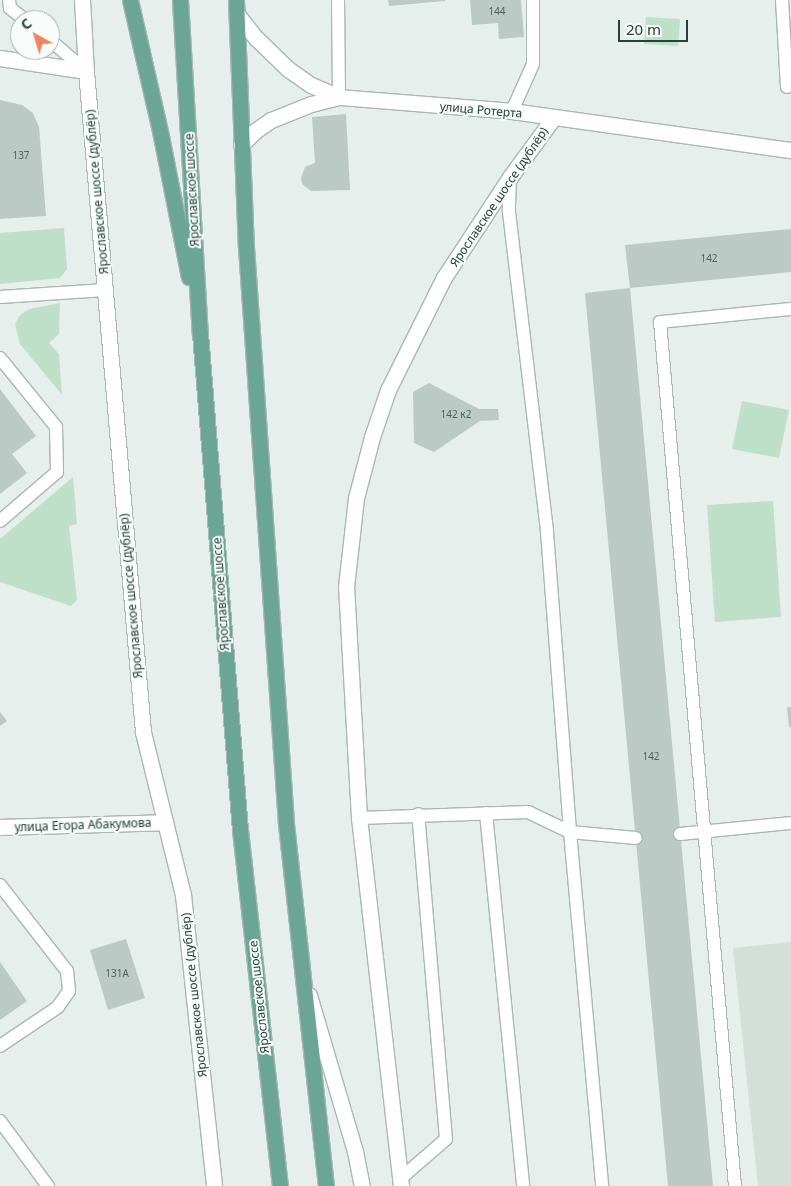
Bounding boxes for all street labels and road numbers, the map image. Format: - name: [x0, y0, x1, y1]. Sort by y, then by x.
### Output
- street label: улица Ротерта: [439, 99, 523, 121]
- street label: Ярославское шоссе (дублёр): [83, 109, 111, 275]
- street label: Ярославское шоссе (дублёр): [447, 124, 551, 270]
- street label: Ярославское шоссе: [182, 133, 202, 247]
- street label: Ярославское шоссе (дублёр): [117, 513, 145, 679]
- street label: Ярославское шоссе: [210, 537, 232, 651]
- street label: улица Егора Абакумова: [14, 815, 152, 835]
- street label: Ярославское шоссе (дублёр): [178, 912, 210, 1078]
- street label: Ярославское шоссе: [246, 940, 272, 1054]

